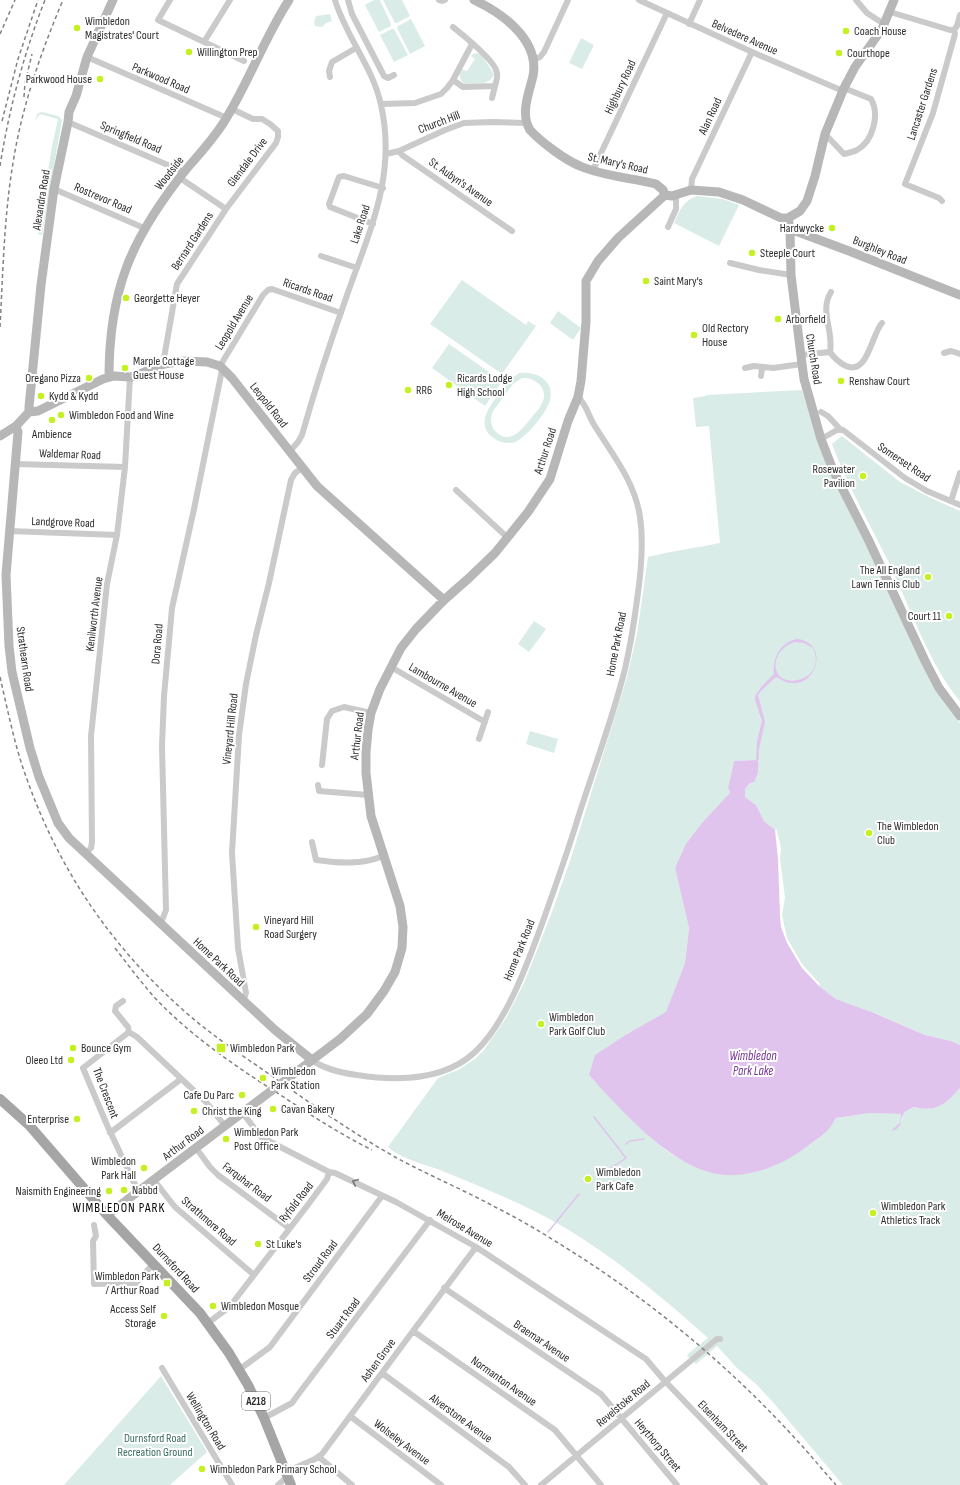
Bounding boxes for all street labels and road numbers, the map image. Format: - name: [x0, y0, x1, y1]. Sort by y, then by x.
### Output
- street label: Belvedere Avenue: [709, 16, 780, 59]
- street label: Highbury Road: [601, 58, 640, 117]
- street label: Parkwood Road: [130, 60, 192, 97]
- street label: Lancaster Gardens: [904, 66, 941, 142]
- street label: Alan Road: [695, 95, 726, 138]
- street label: Church Hill: [416, 108, 462, 137]
- street label: Springfield Road: [98, 118, 164, 157]
- street label: Glendale Drive: [224, 135, 271, 190]
- street label: St. Mary's Road: [586, 149, 649, 178]
- street label: Woodside: [151, 153, 187, 193]
- street label: St. Aubyn's Avenue: [426, 155, 496, 210]
- street label: Alexandra Road: [29, 169, 54, 232]
- street label: Rostrevor Road: [72, 180, 134, 217]
- street label: Lake Road: [347, 203, 374, 246]
- street label: Bernard Gardens: [168, 209, 217, 273]
- street label: Burghley Road: [851, 233, 909, 268]
- street label: Ricards Road: [281, 275, 335, 306]
- street label: Leopold Avenue: [212, 291, 257, 353]
- street label: Church Road: [802, 333, 825, 385]
- street label: Leopold Road: [246, 380, 291, 431]
- street label: Arthur Road: [531, 426, 560, 477]
- street label: Somerset Road: [874, 439, 933, 486]
- street label: Waldemar Road: [39, 446, 101, 463]
- street label: Landgrove Road: [31, 514, 95, 531]
- street label: Kenilworth Avenue: [82, 576, 107, 652]
- street label: Home Park Road: [603, 611, 630, 677]
- street label: Dora Road: [148, 623, 167, 665]
- street label: Strathearn Road: [13, 626, 36, 692]
- street label: Lambourne Avenue: [406, 660, 480, 711]
- street label: Vineyard Hill Road: [219, 693, 242, 765]
- street label: Arthur Road: [347, 711, 368, 762]
- street label: Home Park Road: [500, 917, 539, 983]
- street label: Home Park Road: [190, 935, 248, 990]
- street label: The Crescent: [89, 1066, 122, 1121]
- street label: Arthur Road: [159, 1123, 207, 1164]
- street label: Farquhar Road: [219, 1159, 274, 1206]
- street label: Ryfold Road: [276, 1179, 317, 1226]
- street label: Strathmore Road: [178, 1193, 239, 1249]
- street label: Melrose Avenue: [434, 1206, 496, 1251]
- street label: Stroud Road: [300, 1237, 341, 1285]
- street label: Durnsford Road: [149, 1240, 202, 1296]
- street label: Stuart Road: [323, 1295, 364, 1342]
- street label: Braemar Avenue: [511, 1317, 573, 1366]
- street label: Ashen Grove: [357, 1336, 399, 1386]
- street label: Normanton Avenue: [468, 1353, 540, 1410]
- street label: Revelstoke Road: [593, 1377, 653, 1430]
- street label: Wellington Road: [182, 1390, 229, 1453]
- street label: Alverstone Avenue: [425, 1390, 495, 1446]
- road number: A218: [242, 1392, 270, 1410]
- street label: Elsenham Street: [694, 1397, 751, 1456]
- street label: Wolseley Avenue: [371, 1416, 433, 1469]
- street label: Heythorp Street: [631, 1416, 684, 1475]

